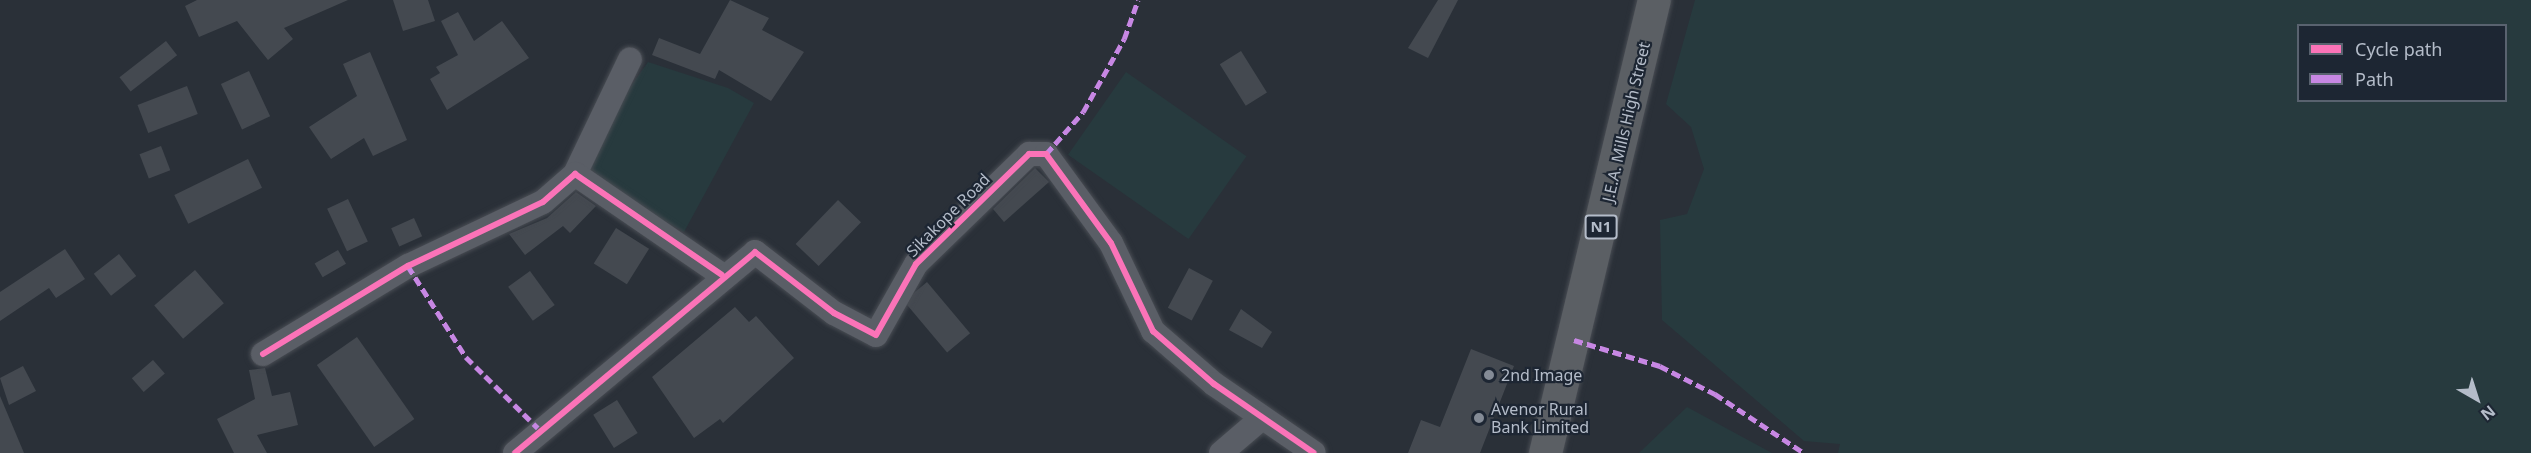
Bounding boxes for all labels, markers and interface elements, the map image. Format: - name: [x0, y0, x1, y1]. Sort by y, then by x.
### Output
- legend: [2297, 24, 2507, 102]
- text: Cycle path: [2355, 37, 2442, 61]
- street label: J.E.A. Mills High Street: [1598, 40, 1654, 204]
- text: Path: [2355, 67, 2394, 91]
- street label: Sikakope Road: [902, 169, 994, 261]
- road number: N1: [1584, 215, 1618, 239]
- place label: 2nd Image: [1501, 365, 1582, 385]
- marker: 2nd Image: [1482, 368, 1496, 382]
- north arrow: [2447, 369, 2507, 429]
- place label: Avenor Rural Bank Limited: [1491, 399, 1589, 437]
- text: N: [2476, 400, 2500, 426]
- marker: Avenor Rural Bank Limited: [1472, 411, 1486, 425]

